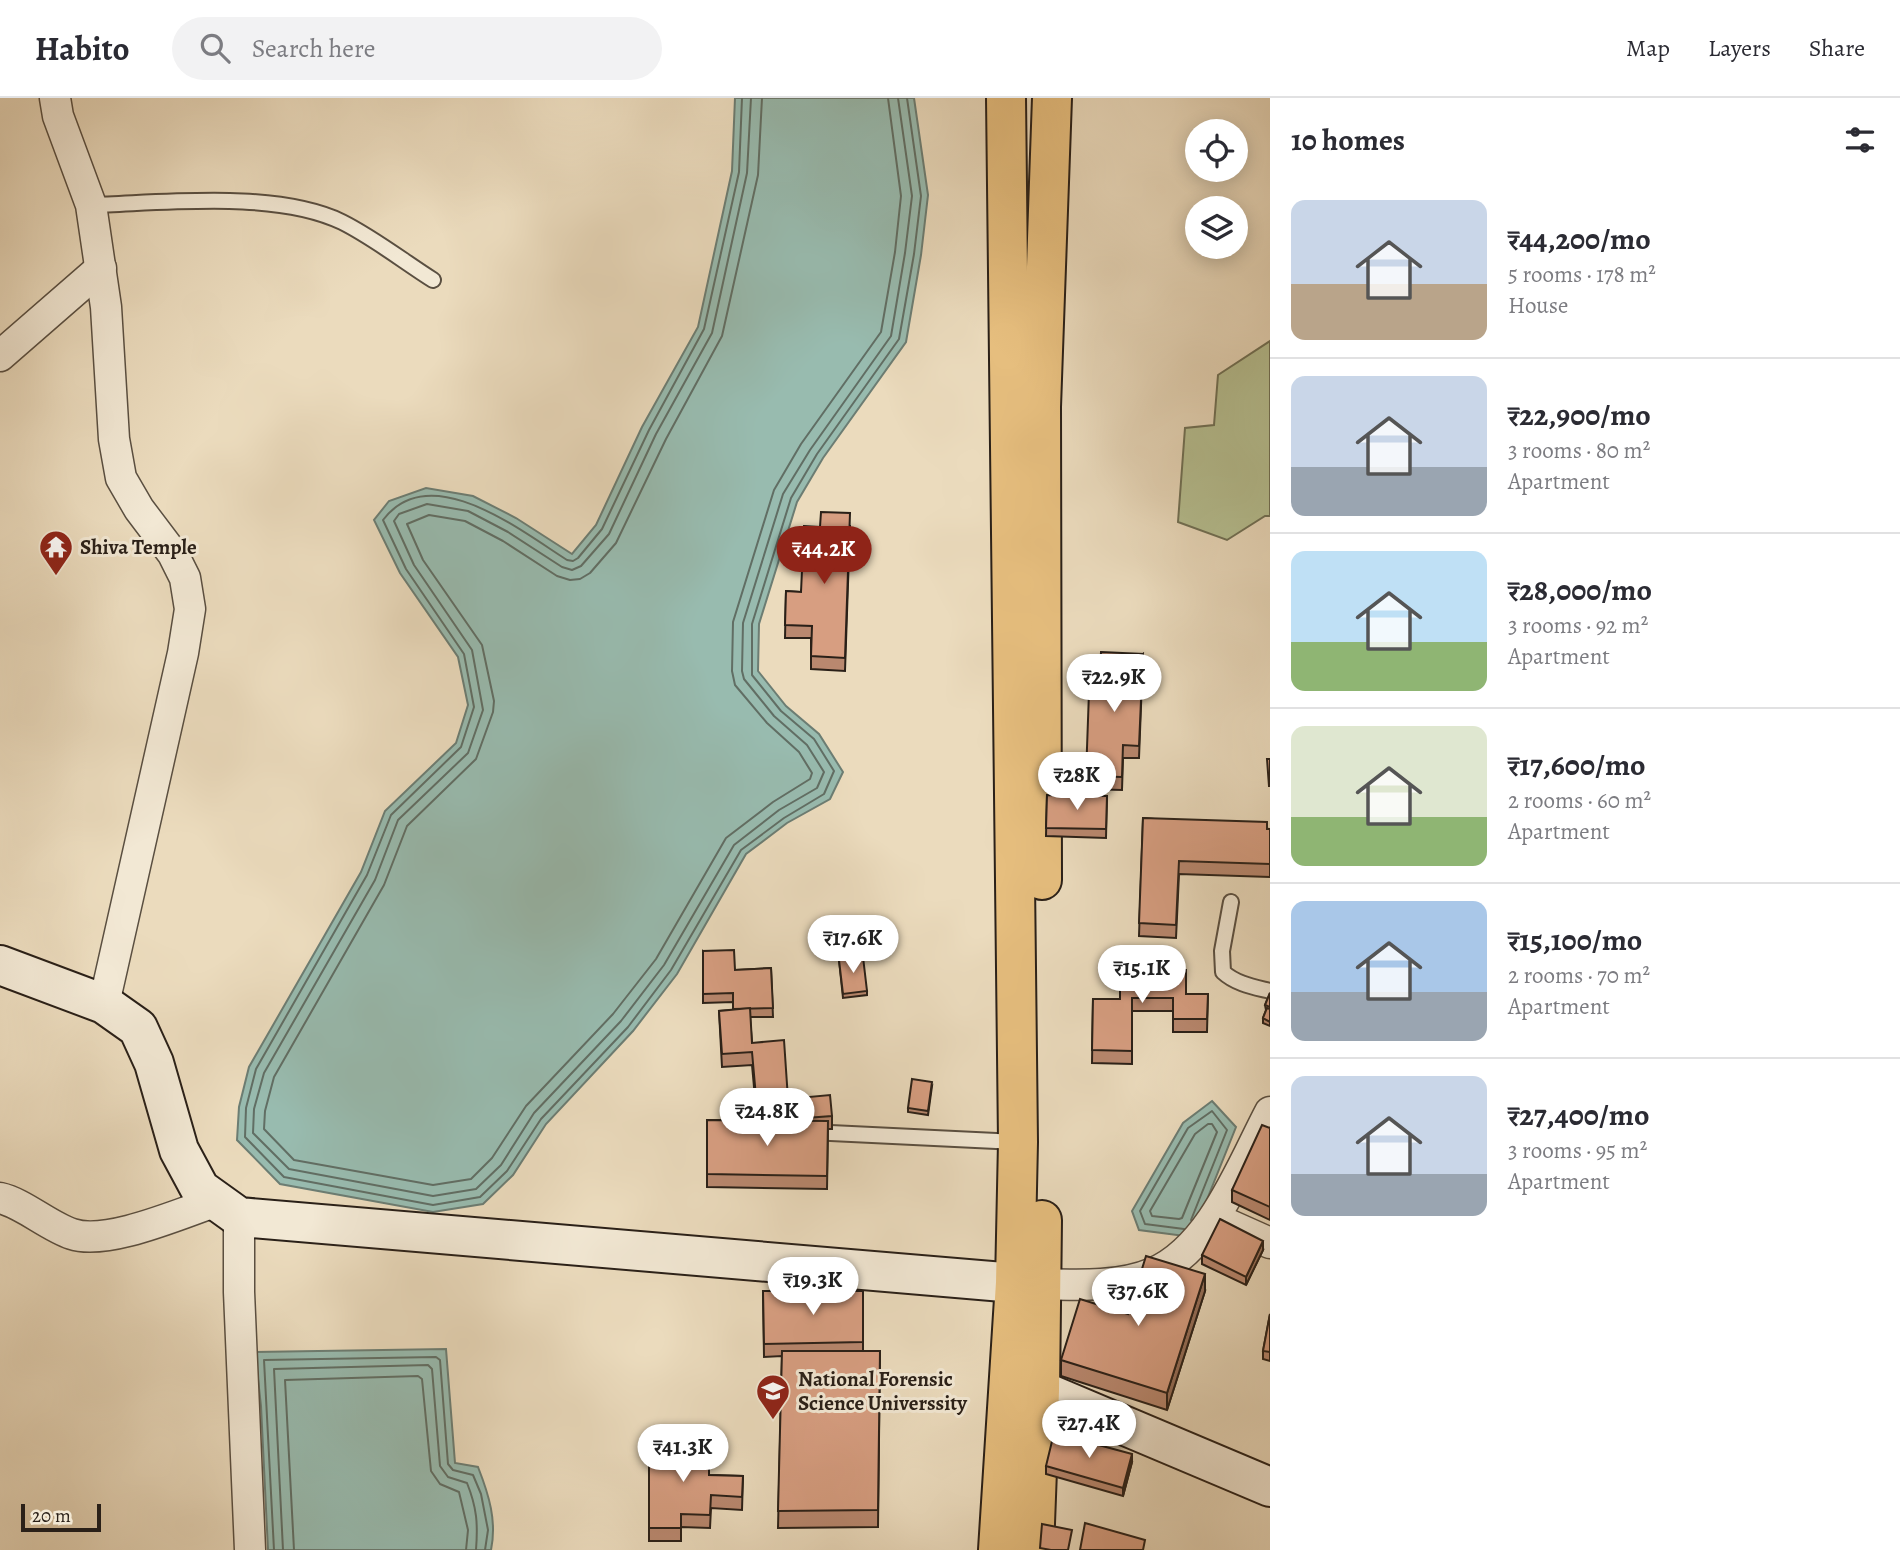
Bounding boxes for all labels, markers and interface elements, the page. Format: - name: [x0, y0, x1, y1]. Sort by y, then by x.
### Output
- search box: [172, 17, 662, 80]
- text: Habito: [35, 26, 130, 71]
- icon: search: [196, 29, 234, 67]
- text: Search here: [252, 31, 375, 66]
- text: Map: [1626, 32, 1670, 64]
- text: Layers: [1708, 32, 1771, 64]
- text: Share: [1809, 32, 1865, 64]
- map controls: [1185, 119, 1248, 259]
- button: locate: [1185, 119, 1248, 182]
- text: 10 homes: [1291, 120, 1405, 160]
- icon: filters: [1841, 121, 1879, 159]
- button: layers: [1185, 196, 1248, 259]
- text: ₹44,200/mo: [1508, 219, 1651, 259]
- icon: home: [1347, 228, 1431, 312]
- text: 5 rooms · 178 m²: [1508, 259, 1656, 290]
- text: House: [1508, 290, 1568, 321]
- text: ₹22,900/mo: [1508, 395, 1651, 435]
- icon: home: [1347, 404, 1431, 488]
- text: 3 rooms · 80 m²: [1508, 435, 1650, 466]
- text: Apartment: [1508, 466, 1610, 497]
- pin: ₹44.2K: [767, 526, 881, 586]
- temple icon: Shiva Temple: [37, 528, 75, 577]
- place label: Shiva Temple: [80, 533, 197, 561]
- text: ₹44.2K: [793, 533, 855, 564]
- text: ₹28,000/mo: [1508, 570, 1652, 610]
- icon: home: [1347, 579, 1431, 663]
- text: 3 rooms · 92 m²: [1508, 610, 1648, 641]
- text: Apartment: [1508, 641, 1610, 672]
- pin: ₹22.9K: [1057, 654, 1171, 714]
- text: ₹22.9K: [1083, 661, 1145, 692]
- text: ₹17,600/mo: [1508, 745, 1646, 785]
- pin: ₹28K: [1036, 752, 1118, 812]
- icon: home: [1347, 754, 1431, 838]
- text: ₹28K: [1054, 759, 1100, 790]
- text: 2 rooms · 60 m²: [1508, 785, 1651, 816]
- text: Apartment: [1508, 816, 1610, 847]
- pin: ₹17.6K: [796, 916, 910, 975]
- text: ₹15,100/mo: [1508, 920, 1642, 960]
- text: ₹17.6K: [824, 922, 882, 953]
- icon: home: [1347, 929, 1431, 1013]
- pin: ₹15.1K: [1085, 946, 1199, 1005]
- text: ₹15.1K: [1114, 952, 1170, 983]
- text: 2 rooms · 70 m²: [1508, 960, 1650, 991]
- text: Apartment: [1508, 991, 1610, 1022]
- pin: ₹24.8K: [710, 1088, 824, 1148]
- text: ₹24.8K: [736, 1095, 799, 1126]
- text: ₹27,400/mo: [1508, 1095, 1649, 1135]
- icon: home: [1347, 1104, 1431, 1188]
- text: 3 rooms · 95 m²: [1508, 1135, 1647, 1166]
- text: Apartment: [1508, 1166, 1610, 1197]
- pin: ₹19.3K: [756, 1258, 870, 1317]
- text: ₹19.3K: [784, 1264, 842, 1295]
- pin: ₹37.6K: [1081, 1268, 1195, 1328]
- text: ₹37.6K: [1108, 1275, 1168, 1306]
- place label: National Forensic Science Universsity: [798, 1365, 968, 1417]
- school or university icon: National Forensic Science Universsity: [754, 1372, 792, 1421]
- pin: ₹27.4K: [1032, 1400, 1146, 1460]
- text: ₹27.4K: [1058, 1407, 1120, 1438]
- pin: ₹41.3K: [626, 1424, 740, 1484]
- text: ₹41.3K: [654, 1431, 712, 1462]
- scale bar: [21, 1501, 102, 1533]
- text: 20 m: [32, 1503, 71, 1529]

